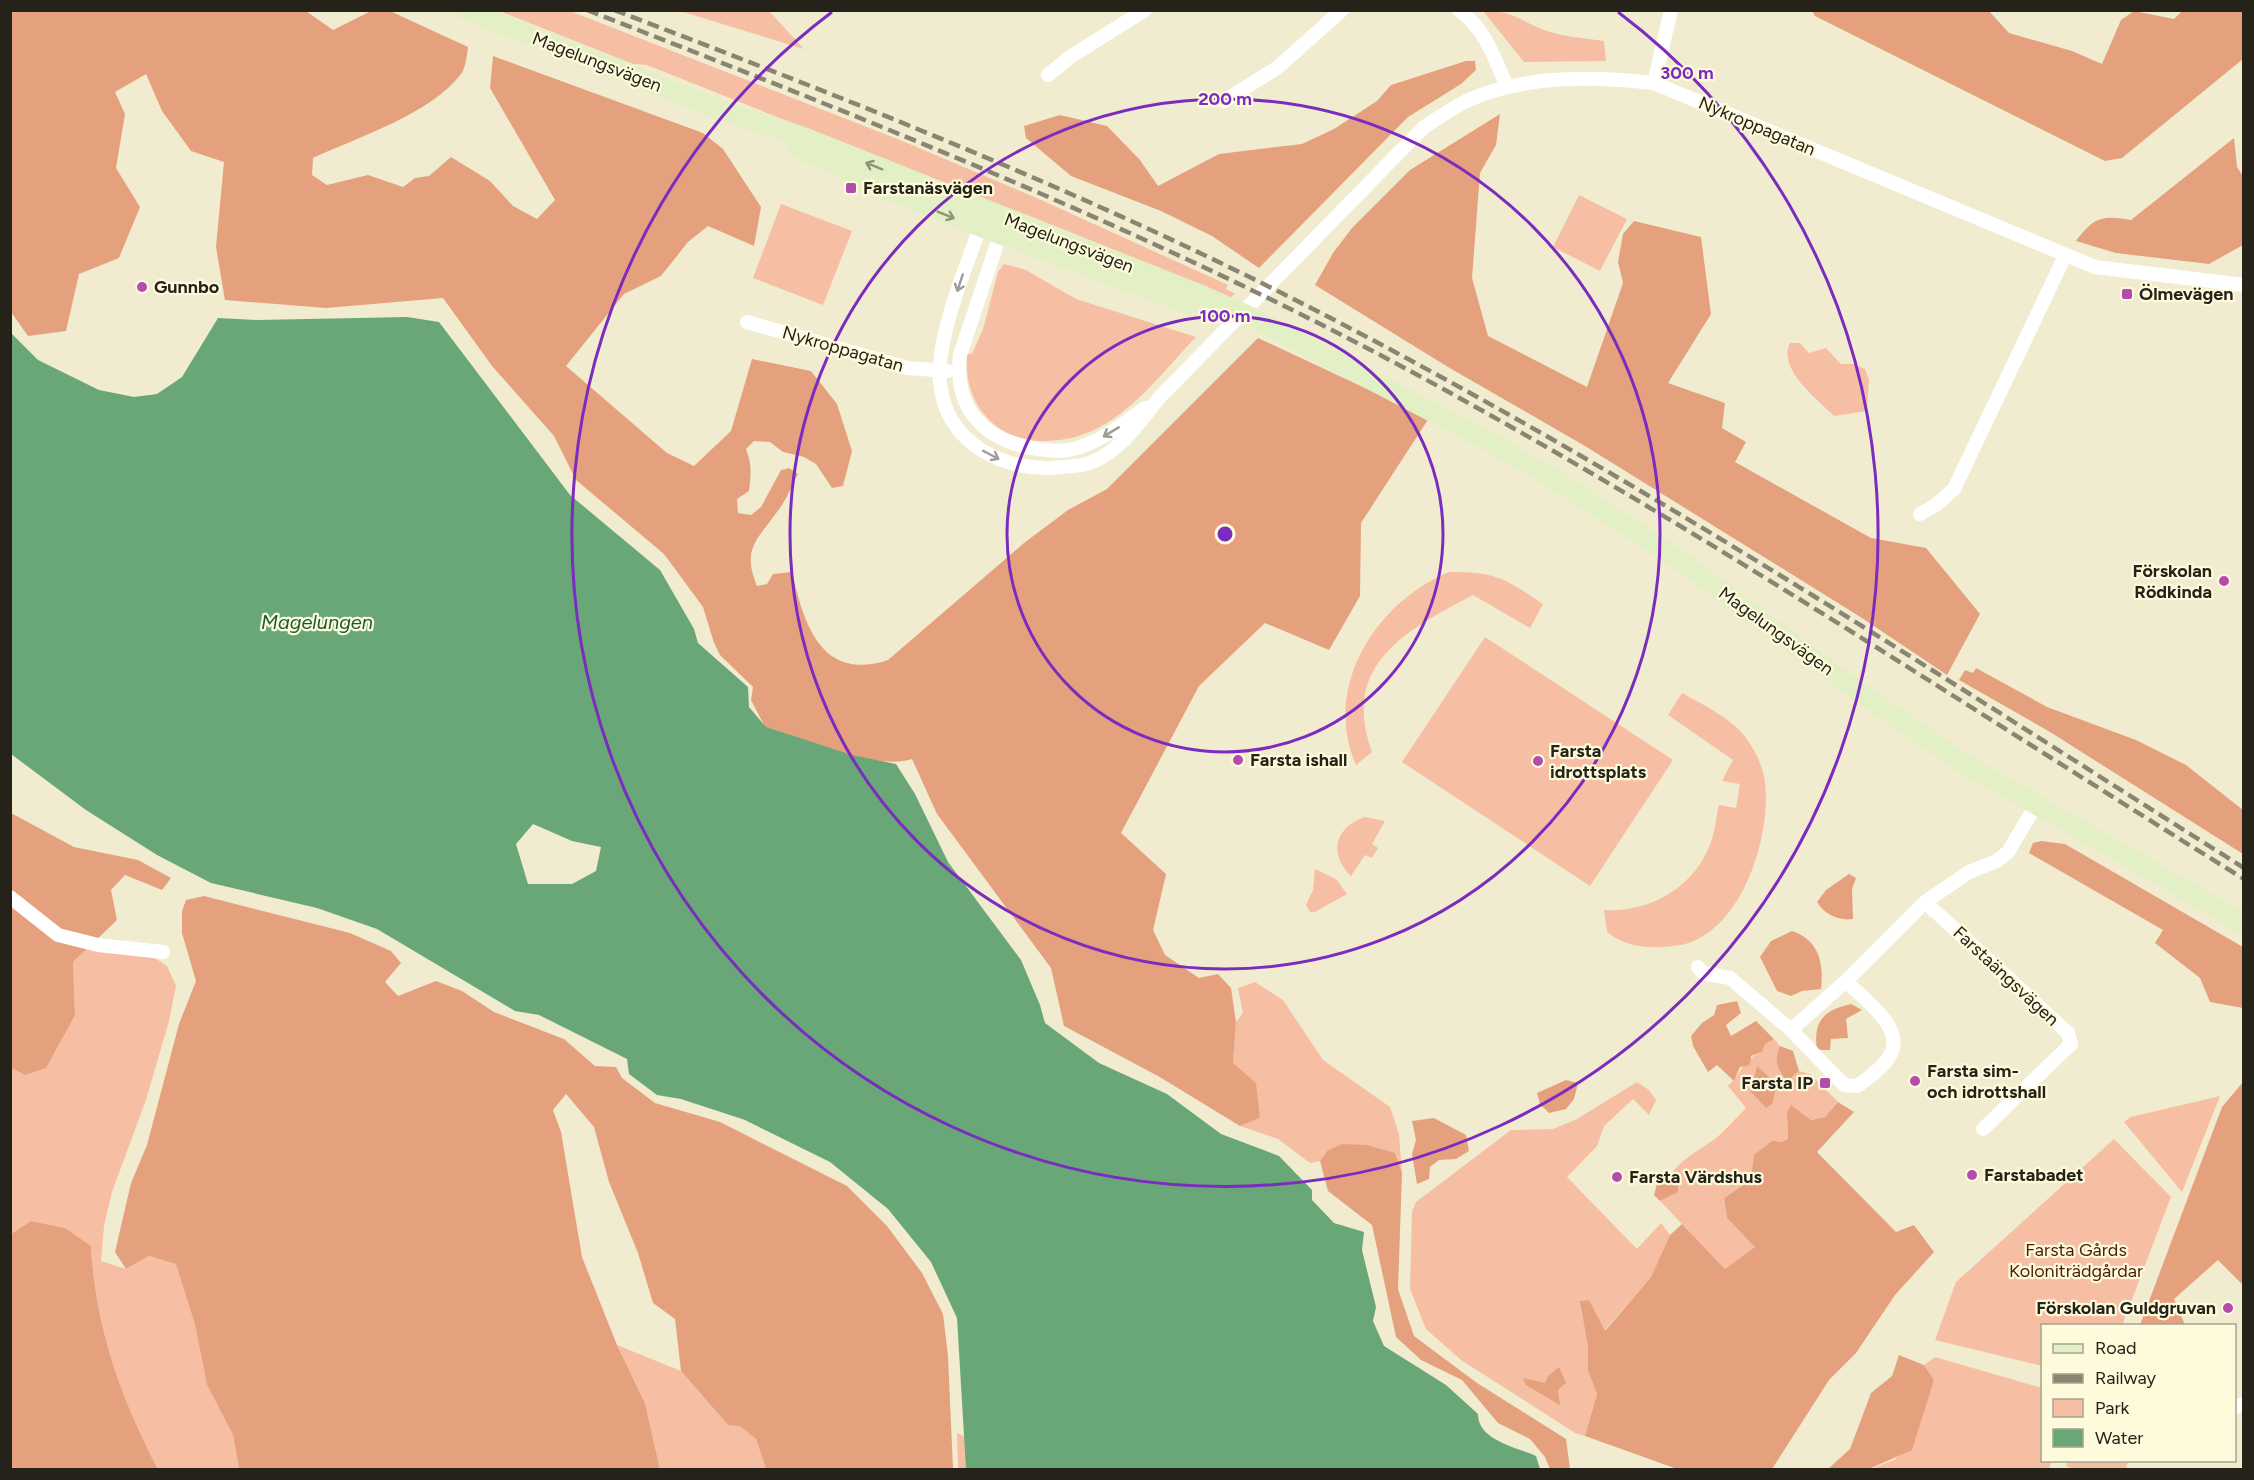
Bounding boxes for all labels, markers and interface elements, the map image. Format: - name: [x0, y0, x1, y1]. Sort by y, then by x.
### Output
- street label: Magelungsvägen: [529, 27, 665, 97]
- text: 300 m: [1660, 62, 1714, 84]
- text: 200 m: [1198, 88, 1252, 110]
- street label: Nykroppagatan: [1695, 91, 1819, 161]
- one-way arrow: [865, 159, 883, 170]
- place label: Farstanäsvägen: [863, 177, 993, 199]
- marker: Farstanäsvägen: [844, 181, 858, 195]
- street label: Magelungsvägen: [1001, 208, 1137, 278]
- one-way arrow: [936, 210, 955, 221]
- one-way arrow: [954, 273, 965, 292]
- place label: Gunnbo: [154, 276, 219, 298]
- marker: Gunnbo: [135, 280, 149, 294]
- place label: Ölmevägen: [2139, 283, 2233, 305]
- marker: Ölmevägen: [2120, 287, 2134, 301]
- text: 100 m: [1200, 305, 1250, 327]
- street label: Nykroppagatan: [780, 321, 906, 377]
- one-way arrow: [1103, 426, 1120, 438]
- one-way arrow: [981, 449, 999, 461]
- centre of rings: [1215, 524, 1235, 544]
- place label: Förskolan Rödkinda: [2133, 560, 2212, 603]
- marker: Förskolan Rödkinda: [2217, 574, 2231, 588]
- street label: Magelungsvägen: [1714, 582, 1838, 680]
- water label: Magelungen: [261, 610, 373, 634]
- place label: Farsta idrottsplats: [1550, 740, 1647, 783]
- place label: Farsta ishall: [1250, 749, 1347, 771]
- marker: Farsta ishall: [1231, 753, 1245, 767]
- marker: Farsta idrottsplats: [1531, 754, 1545, 768]
- street label: Farstaängsvägen: [1949, 921, 2063, 1031]
- place label: Farsta sim- och idrottshall: [1927, 1060, 2046, 1103]
- place label: Farsta IP: [1741, 1072, 1813, 1094]
- marker: Farsta sim- och idrottshall: [1908, 1074, 1922, 1088]
- marker: Farsta IP: [1818, 1076, 1832, 1090]
- place label: Farstabadet: [1984, 1164, 2084, 1186]
- place label: Farsta Värdshus: [1629, 1166, 1762, 1188]
- marker: Farstabadet: [1965, 1168, 1979, 1182]
- marker: Farsta Värdshus: [1610, 1170, 1624, 1184]
- park label: Farsta Gårds Koloniträdgårdar: [2009, 1239, 2143, 1282]
- place label: Förskolan Guldgruvan: [2036, 1297, 2216, 1319]
- marker: Förskolan Guldgruvan: [2221, 1301, 2235, 1315]
- legend: [2041, 1324, 2236, 1462]
- text: Road: [2095, 1337, 2136, 1359]
- text: Railway: [2095, 1367, 2157, 1389]
- text: Park: [2095, 1397, 2130, 1419]
- text: Water: [2095, 1427, 2143, 1449]

